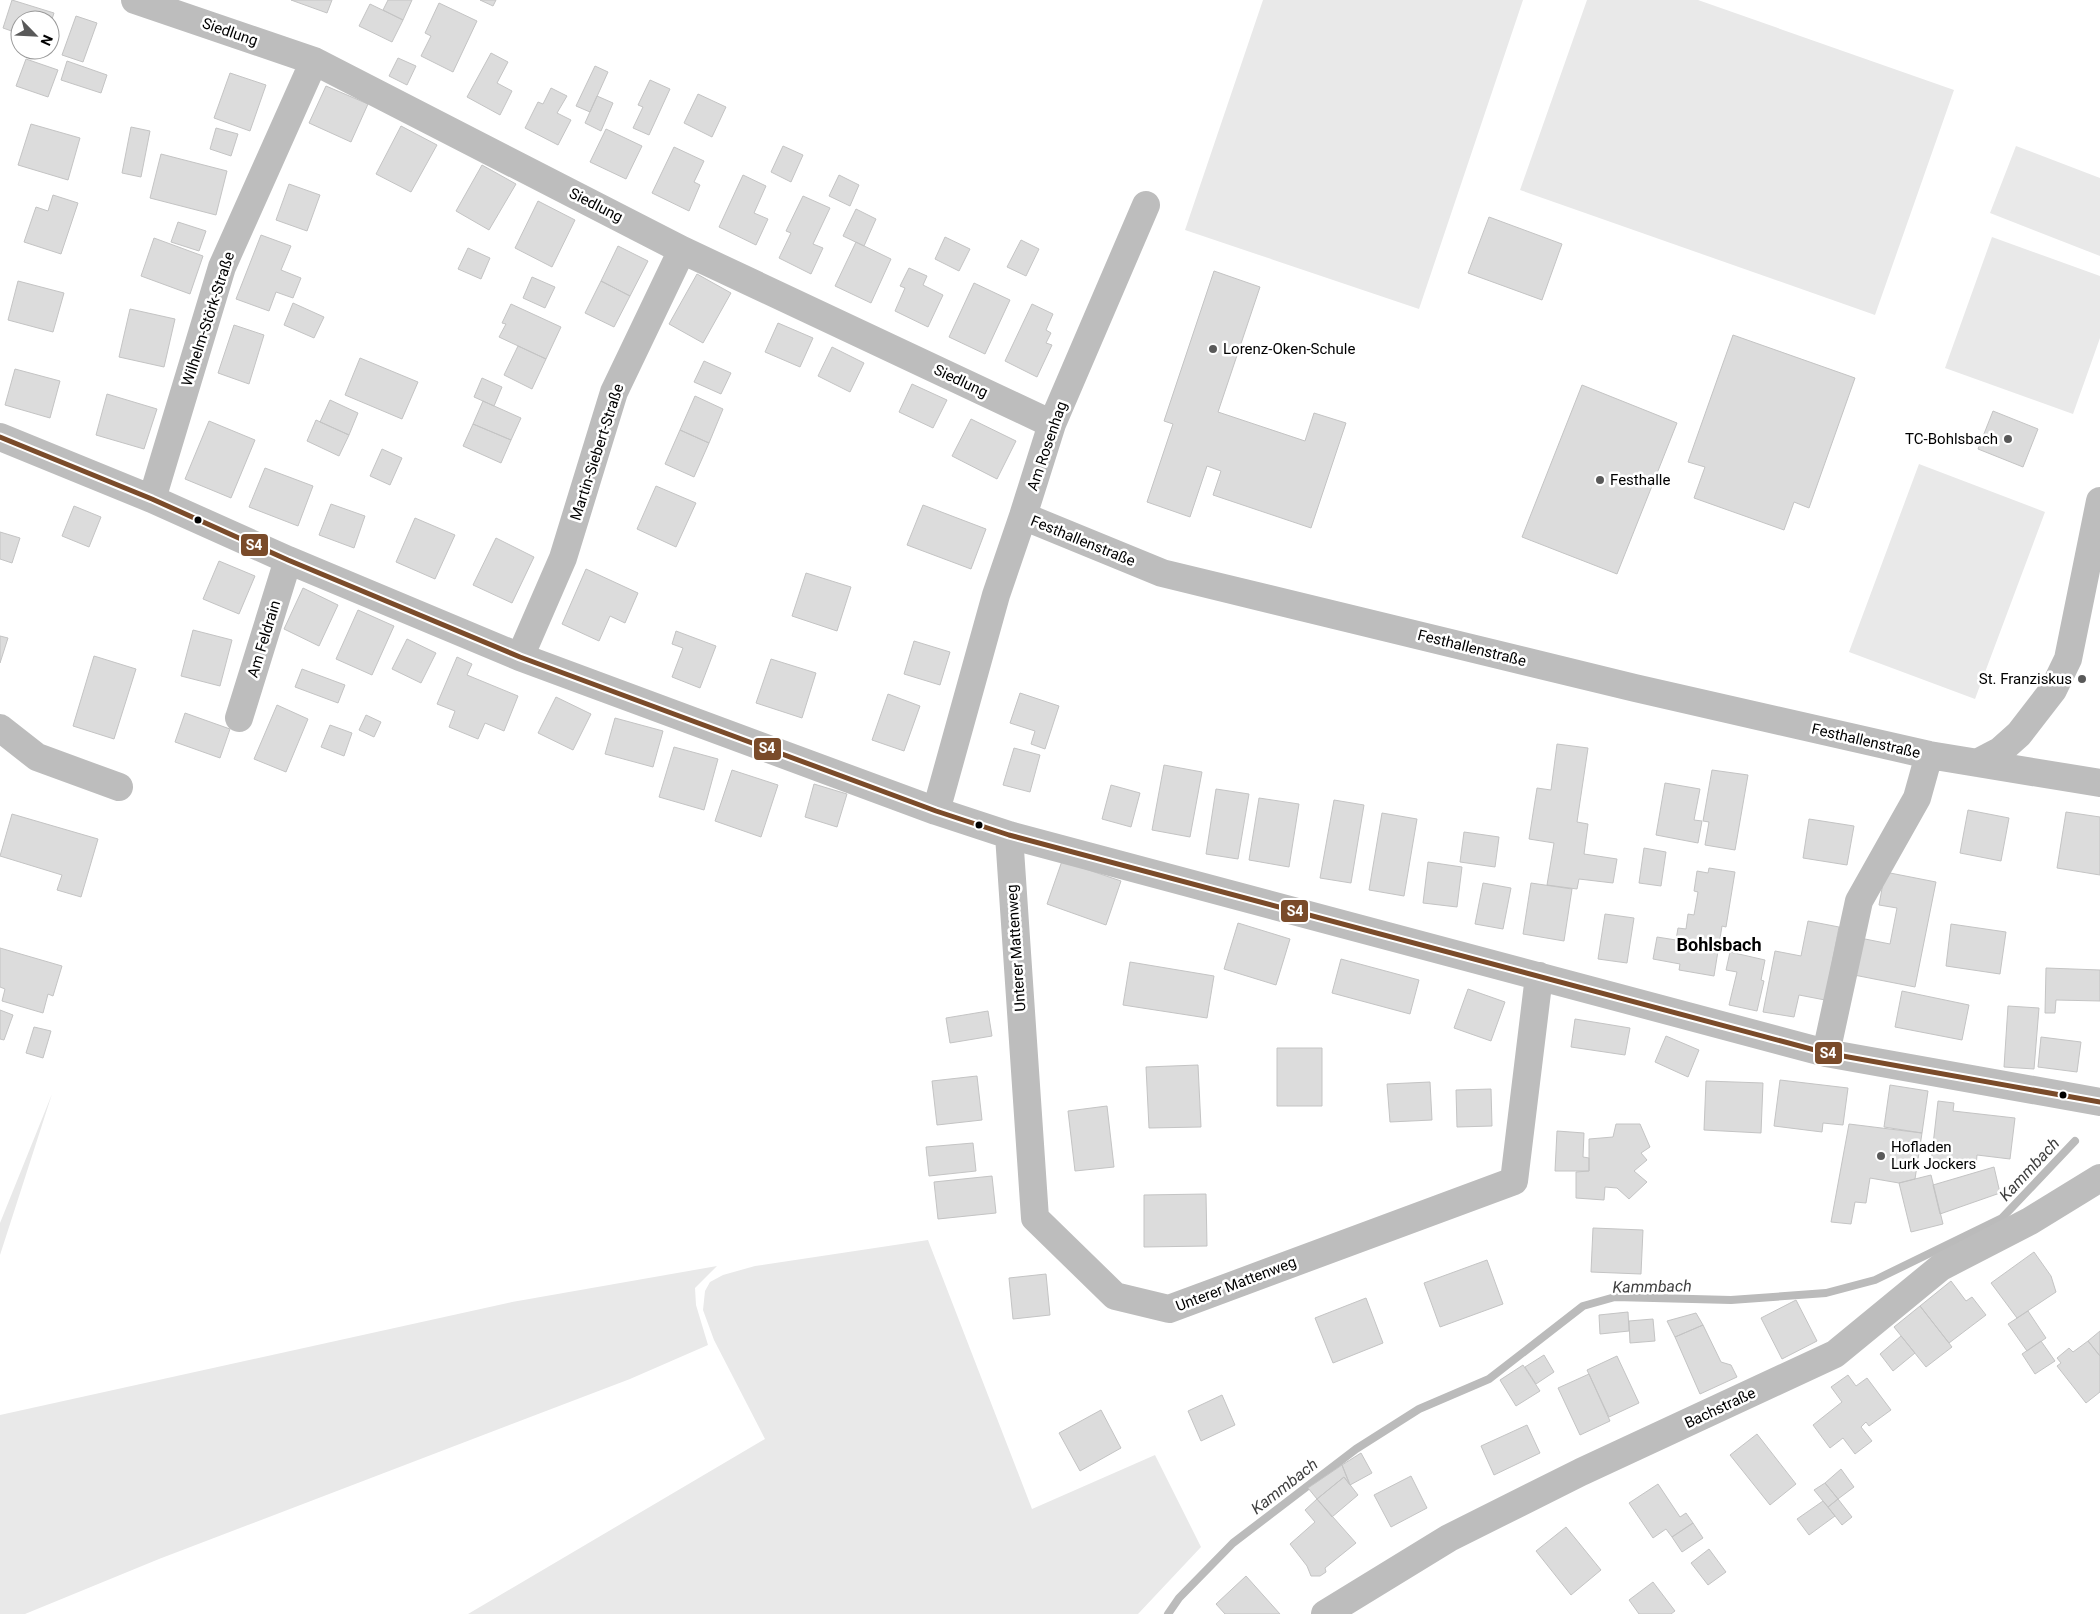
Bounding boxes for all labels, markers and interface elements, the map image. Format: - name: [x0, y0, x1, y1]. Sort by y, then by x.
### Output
- north arrow: [10, 10, 60, 60]
- street label: Siedlung: [200, 14, 260, 50]
- text: N: [38, 33, 56, 48]
- street label: Siedlung: [566, 184, 626, 226]
- street label: Wilhelm-Störk-Straße: [178, 249, 238, 389]
- place label: Lorenz-Oken-Schule: [1223, 340, 1355, 358]
- marker: Lorenz-Oken-Schule: [1207, 343, 1219, 355]
- street label: Siedlung: [931, 361, 991, 401]
- street label: Martin-Siebert-Straße: [566, 381, 628, 523]
- street label: Am Rosenhag: [1023, 399, 1071, 493]
- place label: TC-Bohlsbach: [1905, 430, 1998, 448]
- marker: TC-Bohlsbach: [2002, 433, 2014, 445]
- place label: Festhalle: [1610, 471, 1670, 489]
- marker: Festhalle: [1594, 474, 1606, 486]
- street label: Festhallenstraße: [1028, 512, 1138, 570]
- unlabelled marker: [193, 515, 203, 525]
- line badge: S4: [240, 533, 269, 557]
- text: S4: [246, 537, 262, 553]
- street label: Am Feldrain: [244, 598, 284, 680]
- street label: Festhallenstraße: [1416, 626, 1528, 670]
- place label: St. Franziskus: [1979, 670, 2072, 688]
- marker: St. Franziskus: [2076, 673, 2088, 685]
- street label: Festhallenstraße: [1810, 720, 1922, 762]
- line badge: S4: [753, 737, 782, 761]
- text: S4: [759, 740, 775, 756]
- unlabelled marker: [974, 820, 984, 830]
- street label: Unterer Mattenweg: [1003, 884, 1029, 1012]
- line badge: S4: [1280, 899, 1309, 923]
- text: S4: [1287, 903, 1303, 919]
- district label: Bohlsbach: [1677, 934, 1761, 955]
- line badge: S4: [1814, 1041, 1843, 1065]
- text: S4: [1820, 1045, 1836, 1061]
- unlabelled marker: [2058, 1090, 2068, 1100]
- water label: Kammbach: [1995, 1134, 2063, 1205]
- place label: Hofladen Lurk Jockers: [1891, 1138, 1976, 1173]
- marker: Hofladen Lurk Jockers: [1875, 1150, 1887, 1162]
- street label: Unterer Mattenweg: [1173, 1253, 1299, 1315]
- water label: Kammbach: [1612, 1276, 1692, 1297]
- street label: Bachstraße: [1682, 1384, 1758, 1432]
- water label: Kammbach: [1247, 1455, 1321, 1518]

